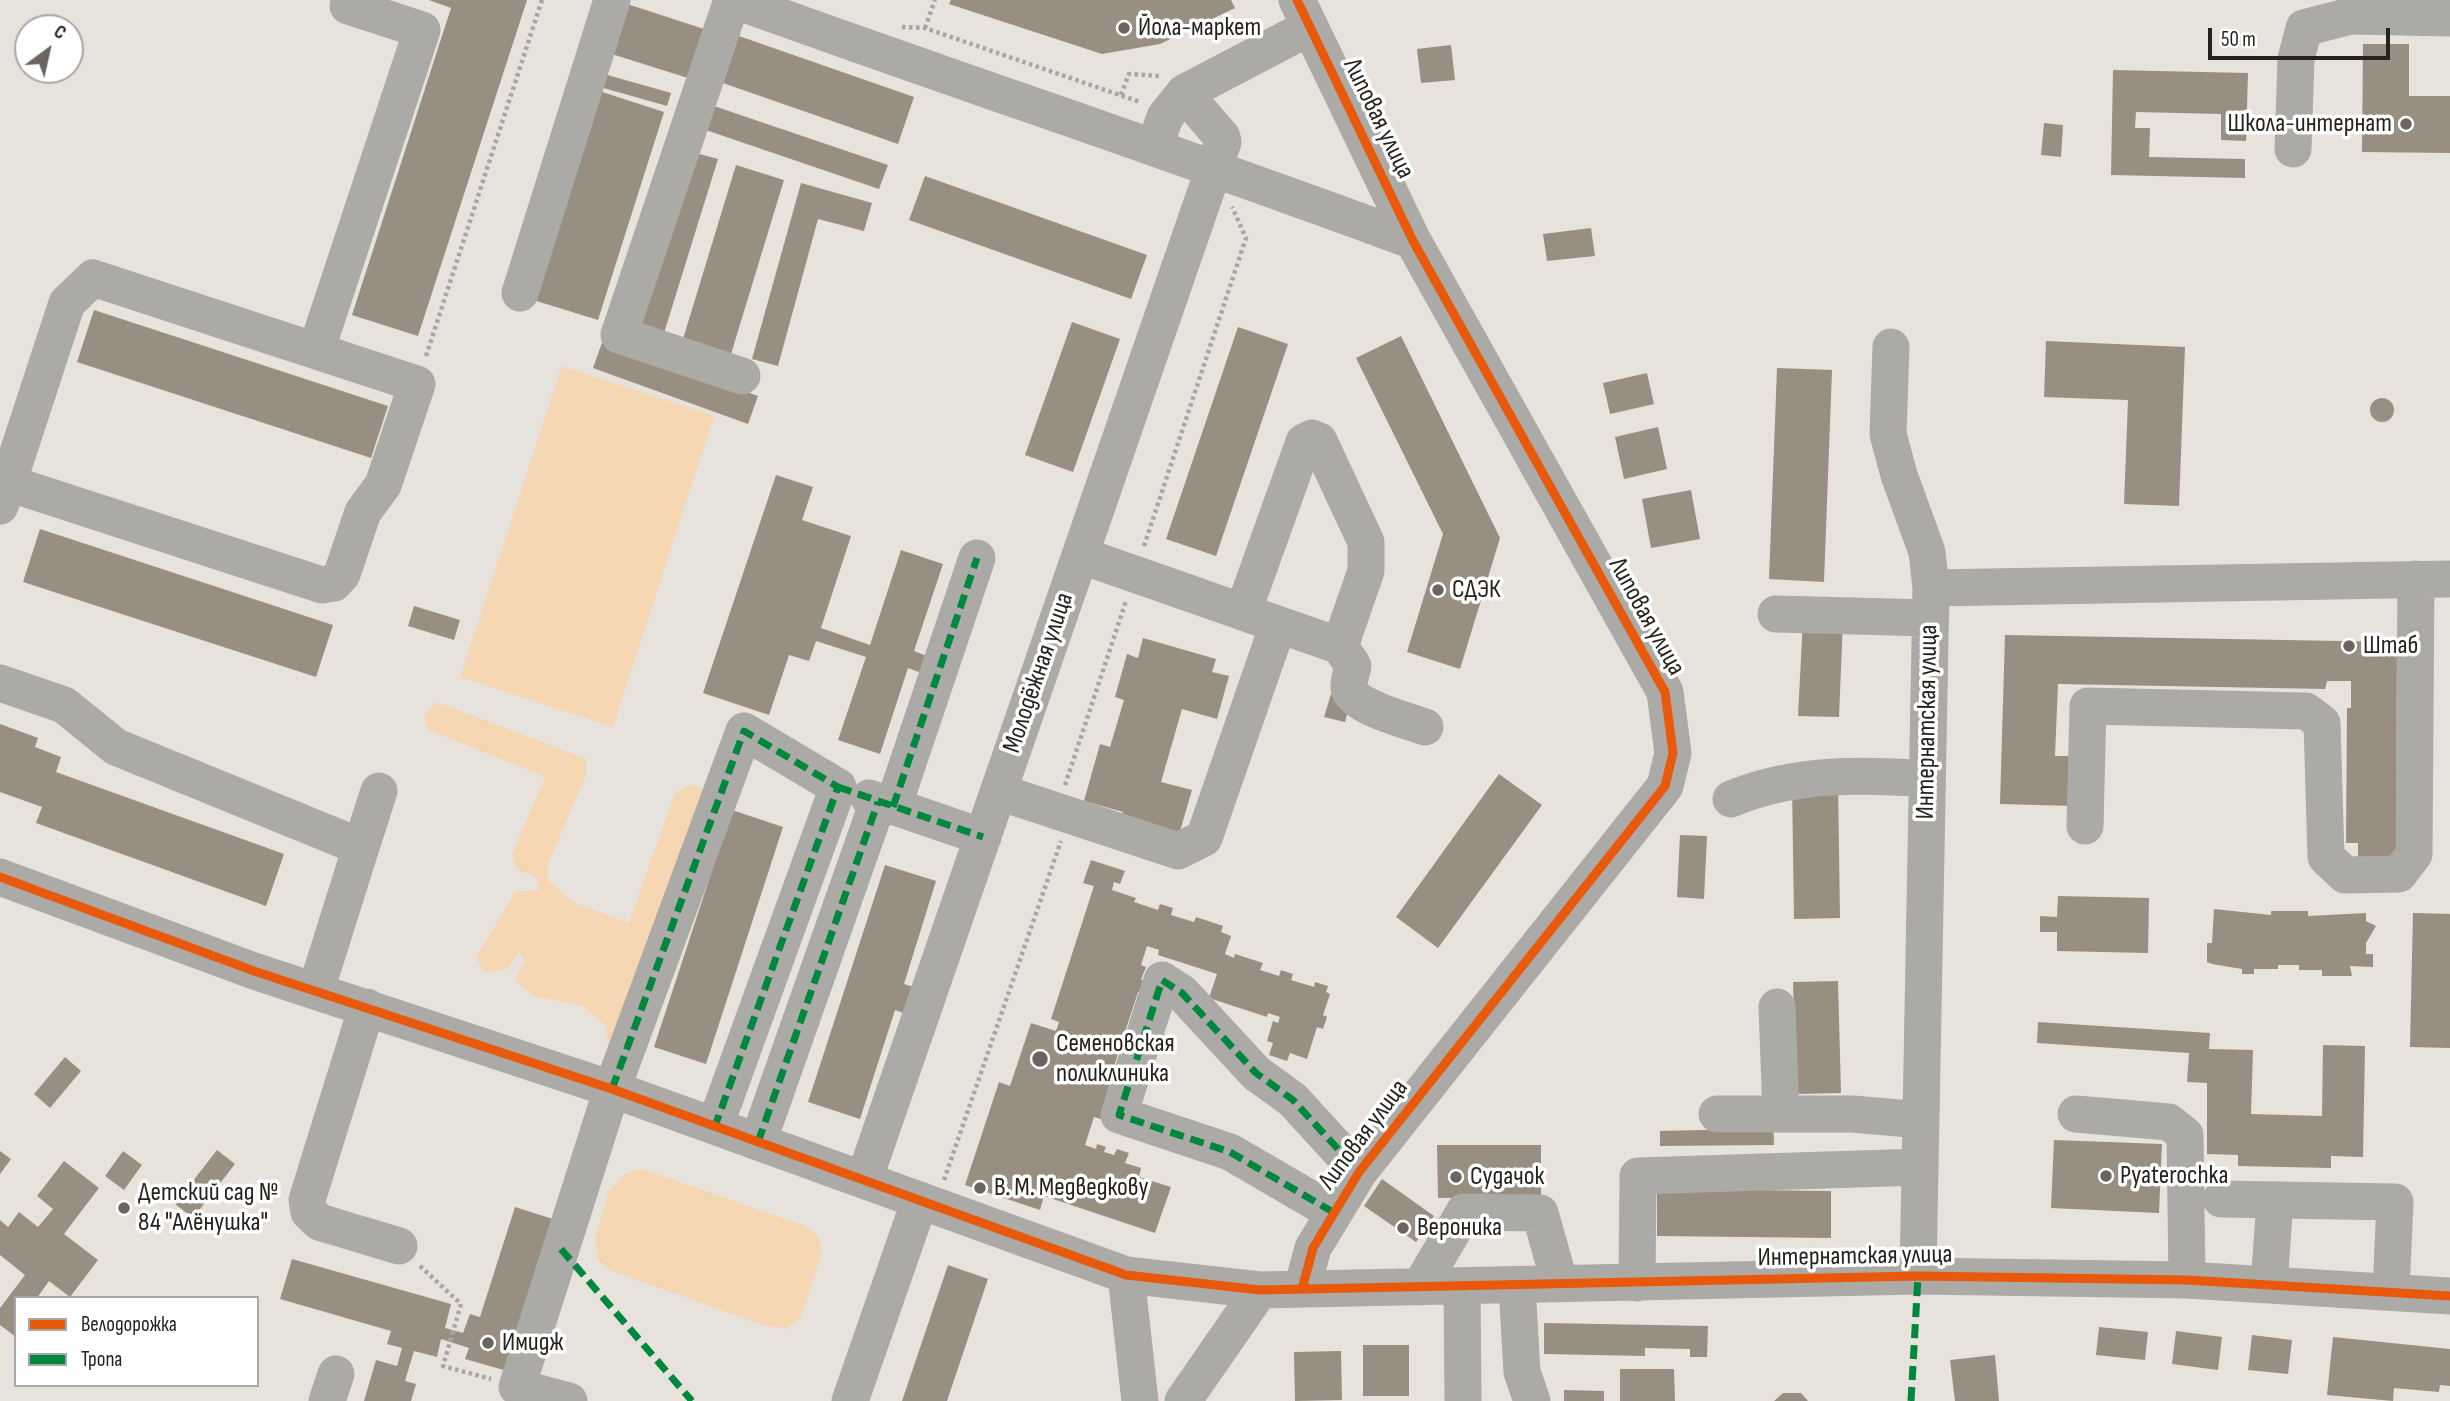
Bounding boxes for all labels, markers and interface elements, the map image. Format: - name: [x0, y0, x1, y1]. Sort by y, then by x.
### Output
- place label: Йола-маркет: [1138, 12, 1261, 44]
- north arrow: [14, 14, 84, 84]
- scale bar: [2212, 14, 2394, 58]
- text: С: [49, 20, 70, 45]
- marker: Йола-маркет: [1116, 20, 1132, 36]
- text: 50 m: [2221, 27, 2256, 52]
- street label: Липовая улица: [1336, 54, 1420, 184]
- place label: Школа-интернат: [2228, 108, 2392, 140]
- marker: Школа-интернат: [2398, 116, 2414, 132]
- street label: Липовая улица: [1601, 553, 1691, 681]
- place label: СДЭК: [1452, 574, 1501, 606]
- marker: СДЭК: [1430, 582, 1446, 598]
- street label: Молодёжная улица: [997, 589, 1081, 757]
- street label: Интернатская улица: [1911, 624, 1945, 820]
- place label: Штаб: [2363, 630, 2418, 662]
- marker: Штаб: [2341, 638, 2357, 654]
- place label: Семеновская поликлиника: [1056, 1028, 1175, 1090]
- marker: Семеновская поликлиника: [1030, 1049, 1050, 1069]
- street label: Липовая улица: [1313, 1074, 1415, 1196]
- place label: Pyaterochka: [2120, 1160, 2228, 1192]
- place label: Судачок: [1470, 1161, 1544, 1193]
- marker: Pyaterochka: [2098, 1168, 2114, 1184]
- marker: Судачок: [1448, 1169, 1464, 1185]
- place label: В. М. Медведкову: [994, 1172, 1149, 1204]
- place label: Детский сад № 84 "Алёнушка": [138, 1177, 278, 1238]
- marker: В. М. Медведкову: [972, 1180, 988, 1196]
- marker: Детский сад № 84 "Алёнушка": [116, 1200, 132, 1216]
- place label: Вероника: [1417, 1212, 1502, 1244]
- marker: Вероника: [1395, 1220, 1411, 1236]
- street label: Интернатская улица: [1757, 1240, 1953, 1274]
- legend: [14, 1296, 259, 1387]
- text: Велодорожка: [81, 1312, 177, 1337]
- place label: Имидж: [502, 1327, 564, 1359]
- marker: Имидж: [480, 1335, 496, 1351]
- text: Тропа: [81, 1347, 122, 1372]

